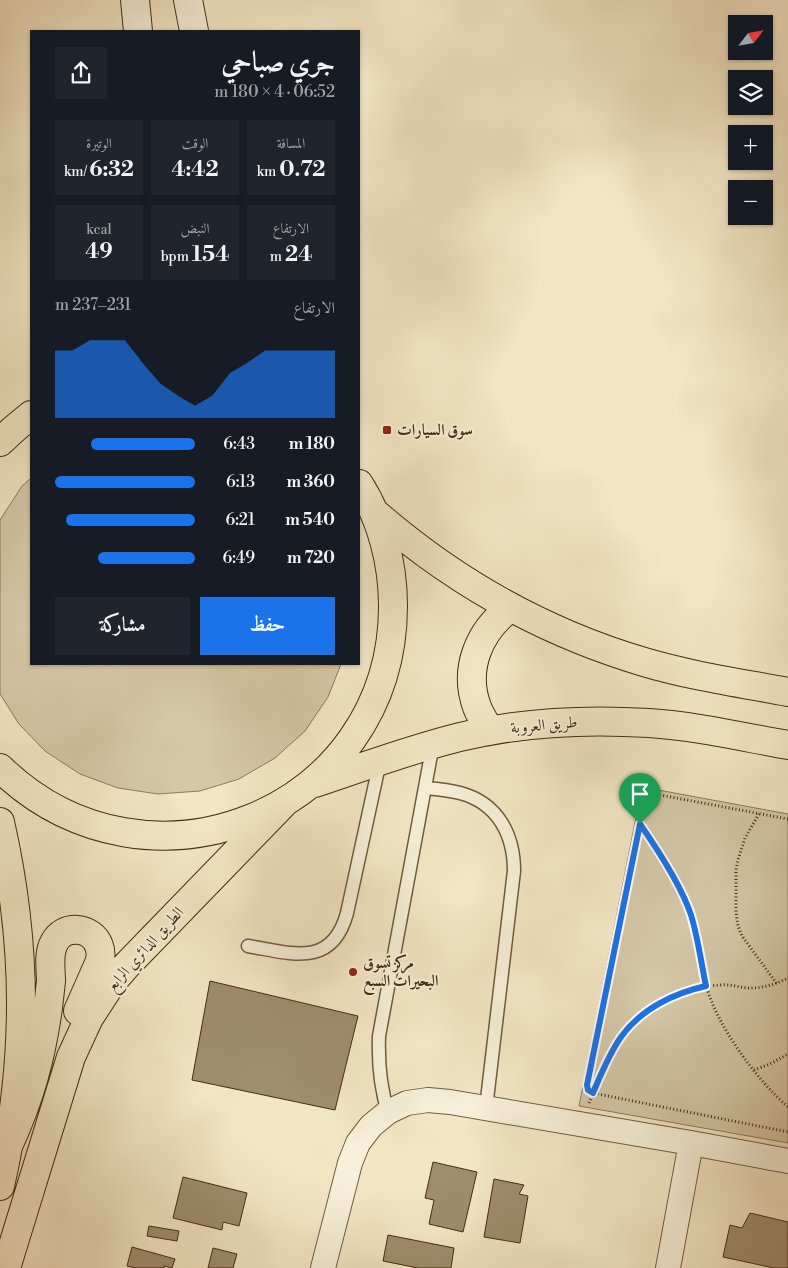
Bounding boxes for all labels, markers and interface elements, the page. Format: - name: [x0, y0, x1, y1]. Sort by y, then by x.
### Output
- north arrow: [728, 15, 772, 60]
- map controls: [728, 15, 773, 225]
- text: جري صباحي: [221, 45, 335, 80]
- button: share: [55, 47, 107, 99]
- button: layers: [728, 70, 773, 115]
- text: 06:52 · 4 × 180 m: [214, 82, 335, 102]
- button: +: [728, 125, 773, 170]
- text: الوتيرة: [86, 135, 112, 153]
- text: الوقت: [182, 135, 208, 153]
- text: المسافة: [277, 135, 305, 153]
- text: 6:32: [89, 157, 134, 183]
- text: 4:42: [171, 157, 219, 183]
- text: 0.72: [279, 157, 325, 183]
- text: /km: [64, 163, 89, 181]
- text: km: [257, 163, 279, 181]
- button: −: [728, 180, 773, 225]
- text: النبض: [181, 220, 209, 238]
- text: الارتفاع: [273, 220, 309, 238]
- text: kcal: [86, 221, 112, 239]
- text: 49: [85, 239, 113, 265]
- text: 154: [192, 242, 229, 268]
- text: 24: [285, 242, 312, 268]
- text: bpm: [161, 248, 192, 266]
- text: m: [270, 248, 285, 266]
- text: 231–237 m: [55, 295, 131, 315]
- text: الارتفاع: [293, 298, 335, 318]
- place label: سوق السيارات: [397, 420, 473, 440]
- marker: سوق السيارات: [381, 424, 393, 436]
- text: 6:43: [223, 434, 255, 454]
- text: 180 m: [289, 434, 335, 454]
- text: 6:13: [226, 472, 255, 492]
- text: 360 m: [287, 472, 335, 492]
- text: 6:21: [225, 510, 255, 530]
- text: 540 m: [285, 510, 335, 530]
- text: 6:49: [222, 548, 255, 568]
- text: 720 m: [287, 548, 335, 568]
- button: مشاركة: [55, 597, 190, 655]
- button: حفظ: [200, 597, 335, 655]
- street label: طريق العروبة: [510, 712, 578, 738]
- pin: [619, 773, 661, 824]
- icon: arrive: [626, 780, 654, 808]
- street label: الطريق الدائري الرابع: [102, 903, 192, 999]
- place label: مركز تسوق البحيرات السبع: [363, 953, 439, 996]
- marker: مركز تسوق البحيرات السبع: [347, 966, 359, 978]

